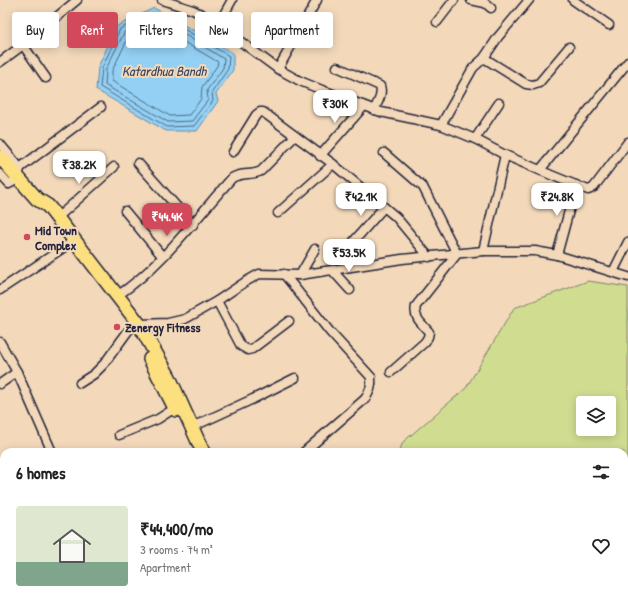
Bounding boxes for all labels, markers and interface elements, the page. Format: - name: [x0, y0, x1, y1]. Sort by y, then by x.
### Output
- chip: Buy: [12, 12, 59, 48]
- chip: Rent: [67, 12, 118, 48]
- chip: Filters: [126, 12, 187, 48]
- chip: New: [195, 12, 243, 48]
- chip: Apartment: [251, 12, 333, 48]
- water label: Katardhua Bandh: [122, 61, 207, 80]
- pin: ₹30K: [311, 90, 359, 124]
- text: ₹30K: [322, 94, 348, 112]
- pin: ₹38.2K: [46, 151, 112, 185]
- text: ₹38.2K: [62, 155, 96, 173]
- pin: ₹42.1K: [328, 183, 394, 217]
- pin: ₹24.8K: [524, 183, 590, 217]
- text: ₹42.1K: [345, 187, 377, 205]
- text: ₹24.8K: [540, 187, 574, 205]
- pin: ₹44.4K: [134, 203, 200, 237]
- text: ₹44.4K: [151, 207, 183, 225]
- place label: Mid Town Complex: [35, 221, 77, 255]
- marker: Mid Town Complex: [22, 232, 32, 242]
- pin: ₹53.5K: [316, 239, 382, 273]
- text: ₹53.5K: [332, 243, 366, 261]
- place label: Zenergy Fitness: [125, 318, 200, 337]
- marker: Zenergy Fitness: [112, 322, 122, 332]
- map controls: [576, 396, 616, 436]
- button: layers: [576, 396, 616, 436]
- text: 6 homes: [16, 461, 66, 484]
- icon: filters: [590, 461, 612, 483]
- text: ₹44,400/mo: [140, 517, 213, 540]
- icon: home: [48, 522, 96, 570]
- icon: heart: [590, 535, 612, 557]
- text: 3 rooms · 74 m²: [140, 540, 213, 558]
- text: Apartment: [140, 558, 191, 576]

